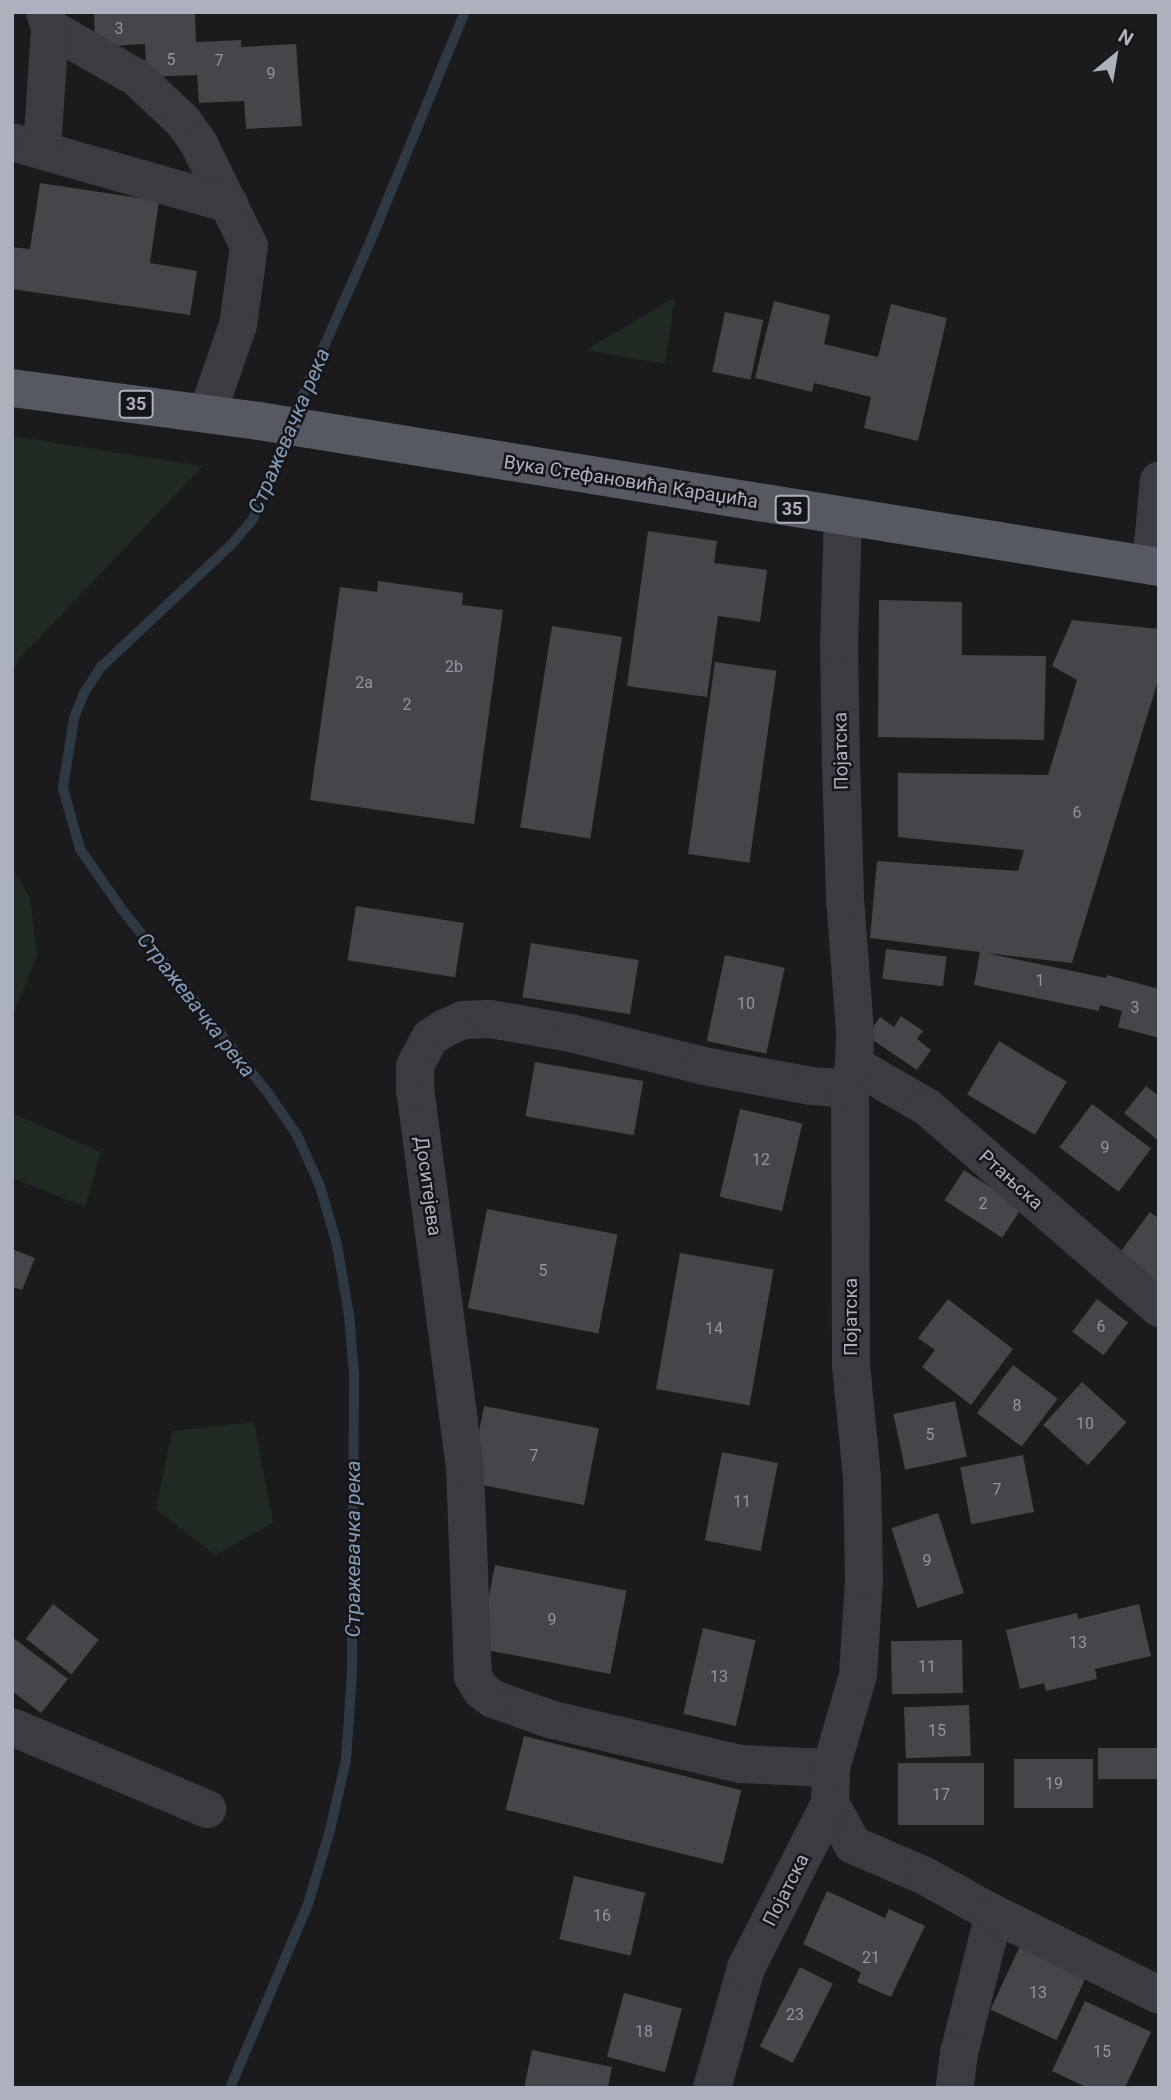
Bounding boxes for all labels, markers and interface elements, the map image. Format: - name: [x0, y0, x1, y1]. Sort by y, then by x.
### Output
- house number: 3: [115, 19, 123, 39]
- north arrow: [1080, 21, 1150, 91]
- text: N: [1114, 24, 1137, 51]
- house number: 5: [167, 50, 175, 70]
- house number: 7: [215, 51, 223, 71]
- house number: 9: [267, 64, 275, 84]
- water label: Стражевачка река: [243, 345, 335, 517]
- road number: 35: [118, 390, 154, 418]
- street label: Вука Стефановића Караџића: [502, 451, 760, 513]
- road number: 35: [774, 494, 810, 524]
- house number: 2b: [445, 657, 463, 677]
- house number: 2a: [355, 673, 373, 693]
- house number: 2: [403, 695, 411, 715]
- street label: Појатска: [829, 712, 853, 790]
- house number: 6: [1073, 803, 1081, 823]
- water label: Стражевачка река: [132, 927, 260, 1083]
- house number: 1: [1036, 971, 1044, 991]
- house number: 10: [737, 994, 755, 1014]
- house number: 3: [1131, 998, 1139, 1018]
- street label: Доситејева: [410, 1135, 446, 1237]
- house number: 9: [1101, 1138, 1109, 1158]
- street label: Ртањска: [974, 1145, 1048, 1215]
- house number: 12: [752, 1150, 770, 1170]
- house number: 2: [979, 1194, 987, 1214]
- house number: 5: [539, 1261, 547, 1281]
- street label: Појатска: [840, 1278, 862, 1356]
- house number: 6: [1097, 1317, 1105, 1337]
- house number: 14: [705, 1319, 723, 1339]
- house number: 8: [1013, 1396, 1021, 1416]
- house number: 10: [1076, 1414, 1094, 1434]
- house number: 5: [926, 1425, 934, 1445]
- house number: 7: [530, 1446, 538, 1466]
- water label: Стражевачка река: [340, 1460, 366, 1638]
- house number: 7: [993, 1480, 1001, 1500]
- house number: 11: [733, 1492, 751, 1512]
- house number: 9: [923, 1551, 931, 1571]
- house number: 9: [548, 1610, 556, 1630]
- house number: 13: [1069, 1633, 1087, 1653]
- house number: 11: [918, 1657, 936, 1677]
- house number: 13: [710, 1667, 728, 1687]
- house number: 15: [928, 1721, 946, 1741]
- house number: 19: [1045, 1774, 1063, 1794]
- house number: 17: [932, 1785, 950, 1805]
- street label: Појатска: [758, 1850, 814, 1930]
- house number: 16: [593, 1906, 611, 1926]
- house number: 21: [862, 1948, 880, 1968]
- house number: 13: [1029, 1983, 1047, 2003]
- house number: 23: [786, 2005, 804, 2025]
- house number: 18: [635, 2022, 653, 2042]
- house number: 15: [1093, 2042, 1111, 2062]

